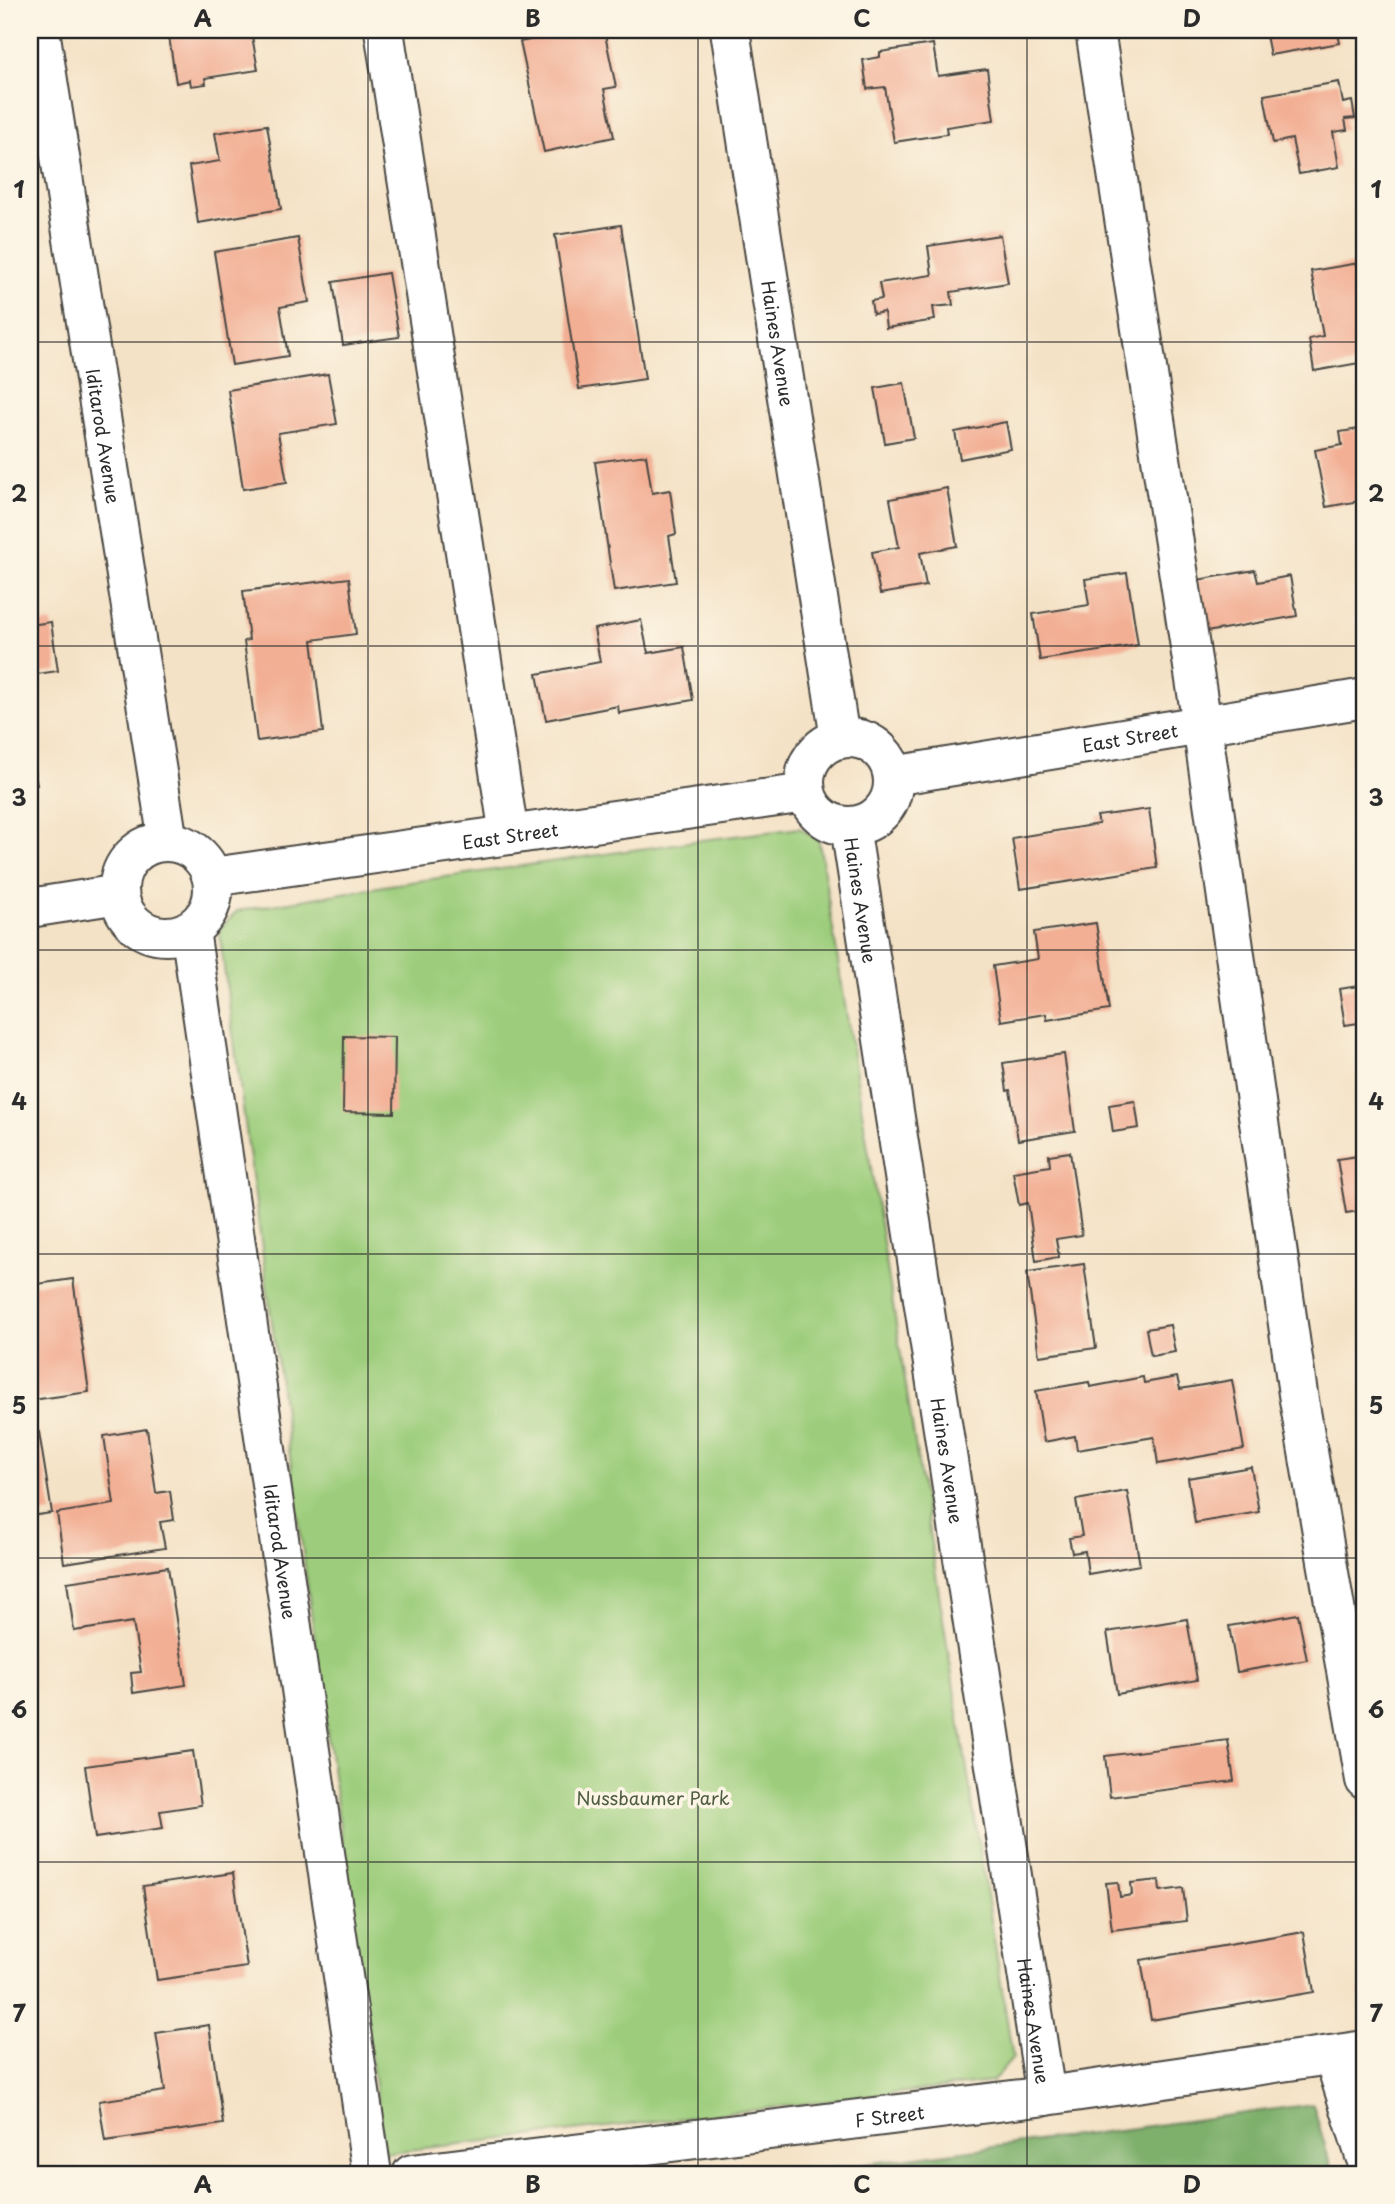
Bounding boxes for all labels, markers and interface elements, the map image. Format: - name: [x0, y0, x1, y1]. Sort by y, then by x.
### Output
- text: A: [194, 0, 212, 35]
- text: B: [525, 0, 541, 35]
- text: C: [853, 0, 871, 35]
- text: D: [1183, 0, 1201, 35]
- text: 1: [14, 171, 25, 206]
- text: 1: [1371, 171, 1382, 206]
- street label: Haines Avenue: [756, 278, 802, 408]
- street label: Iditarod Avenue: [80, 367, 128, 506]
- text: 2: [11, 475, 27, 510]
- text: 2: [1368, 475, 1384, 510]
- street label: East Street: [1080, 716, 1180, 758]
- text: 3: [11, 779, 27, 814]
- text: 3: [1368, 779, 1384, 814]
- street label: East Street: [460, 815, 560, 855]
- street label: Haines Avenue: [838, 835, 884, 965]
- text: 4: [11, 1083, 27, 1118]
- text: 4: [1368, 1083, 1384, 1118]
- text: 5: [12, 1387, 26, 1422]
- text: 5: [1369, 1387, 1383, 1422]
- street label: Haines Avenue: [925, 1396, 971, 1525]
- street label: Iditarod Avenue: [258, 1482, 304, 1621]
- text: 6: [11, 1691, 27, 1726]
- text: 6: [1368, 1691, 1384, 1726]
- park label: Nussbaumer Park: [576, 1784, 730, 1811]
- street label: Haines Avenue: [1011, 1956, 1057, 2086]
- text: 7: [12, 1995, 26, 2030]
- text: 7: [1369, 1995, 1383, 2030]
- street label: F Street: [853, 2098, 926, 2133]
- text: A: [194, 2166, 212, 2201]
- text: B: [525, 2166, 541, 2201]
- text: C: [853, 2166, 871, 2201]
- text: D: [1183, 2166, 1201, 2201]

